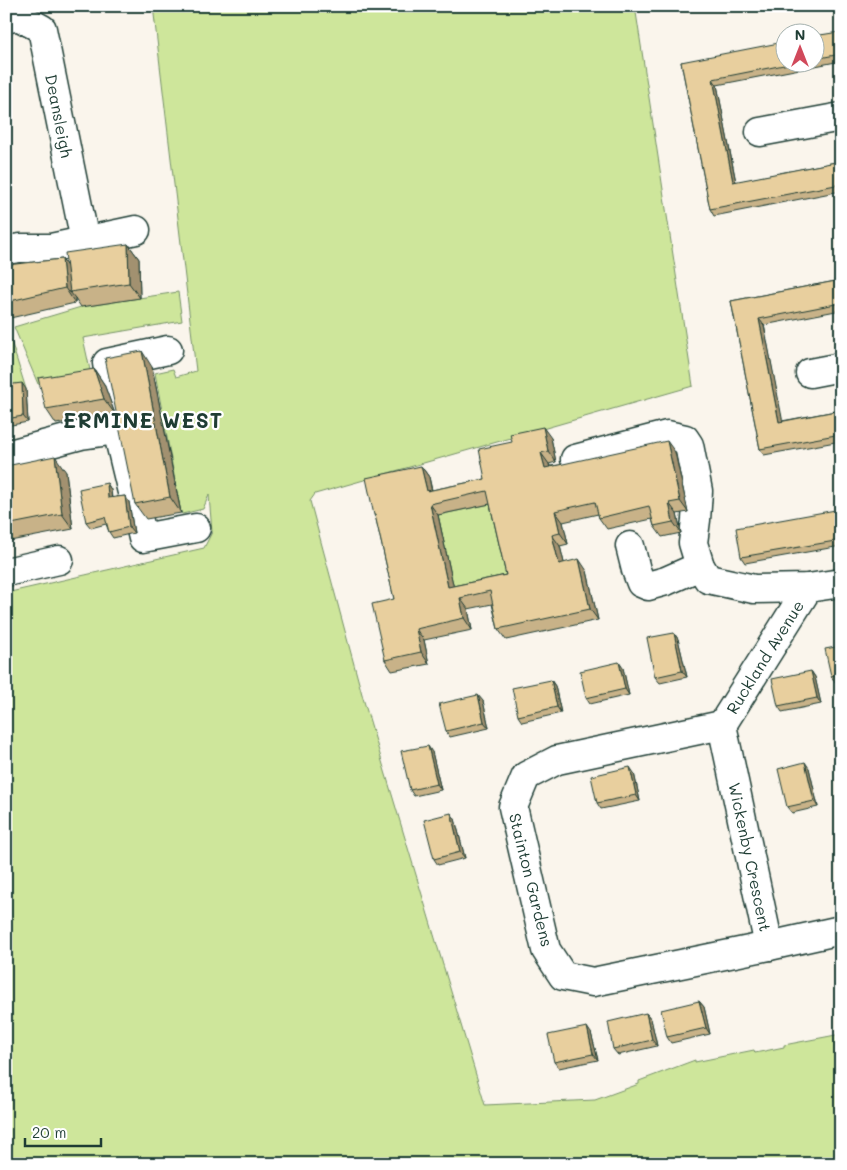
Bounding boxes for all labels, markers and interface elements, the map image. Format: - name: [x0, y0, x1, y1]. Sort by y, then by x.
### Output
- north arrow: [774, 22, 824, 72]
- text: N: [795, 25, 805, 44]
- street label: Deansleigh: [41, 72, 78, 159]
- district label: ERMINE WEST: [63, 406, 223, 433]
- street label: Ruckland Avenue: [721, 596, 808, 718]
- street label: Wickenby Crescent: [724, 781, 777, 933]
- street label: Stainton Gardens: [505, 811, 558, 949]
- scale bar: [25, 1115, 101, 1147]
- text: 20 m: [32, 1122, 66, 1142]

